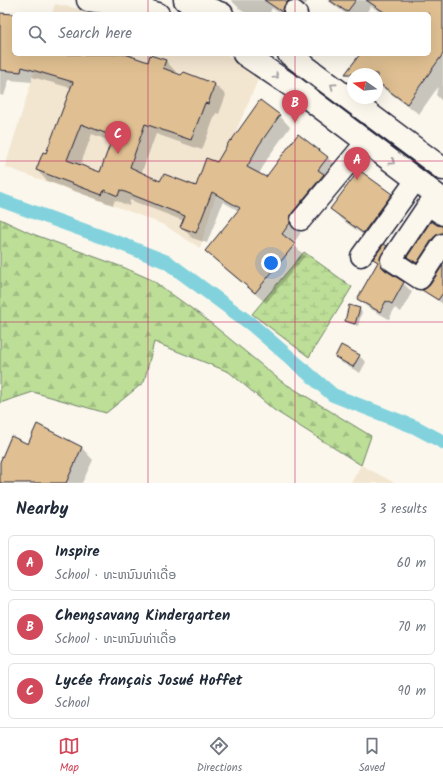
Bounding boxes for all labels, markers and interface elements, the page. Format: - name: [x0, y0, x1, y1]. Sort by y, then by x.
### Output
- search box: [12, 12, 431, 56]
- text: Search here: [58, 22, 132, 46]
- icon: search: [26, 23, 48, 45]
- north arrow: [347, 68, 383, 104]
- one-way arrow: [272, 71, 279, 79]
- one-way arrow: [331, 84, 338, 91]
- pin: B: [282, 90, 308, 123]
- pin: C: [105, 121, 131, 154]
- pin: A: [344, 147, 370, 180]
- one-way arrow: [387, 157, 394, 164]
- your location: [261, 253, 281, 273]
- text: Nearby: [16, 496, 68, 523]
- text: 3 results: [379, 499, 427, 520]
- text: Inspire: [55, 540, 100, 564]
- text: A: [26, 553, 34, 574]
- text: 60 m: [397, 553, 426, 574]
- text: School · ທະຫນົນທ່າເດື່ອ: [55, 565, 176, 586]
- text: Chengsavang Kindergarten: [55, 604, 230, 628]
- text: B: [26, 617, 34, 638]
- text: 70 m: [398, 617, 426, 638]
- text: School · ທະຫນົນທ່າເດື່ອ: [55, 629, 176, 650]
- text: Lycée français Josué Hoffet: [55, 669, 243, 693]
- text: C: [26, 681, 34, 702]
- text: 90 m: [398, 681, 426, 702]
- text: School: [55, 693, 90, 714]
- tab: Map: [58, 735, 80, 777]
- tab: Directions: [197, 735, 242, 777]
- tab: Saved: [359, 735, 385, 777]

